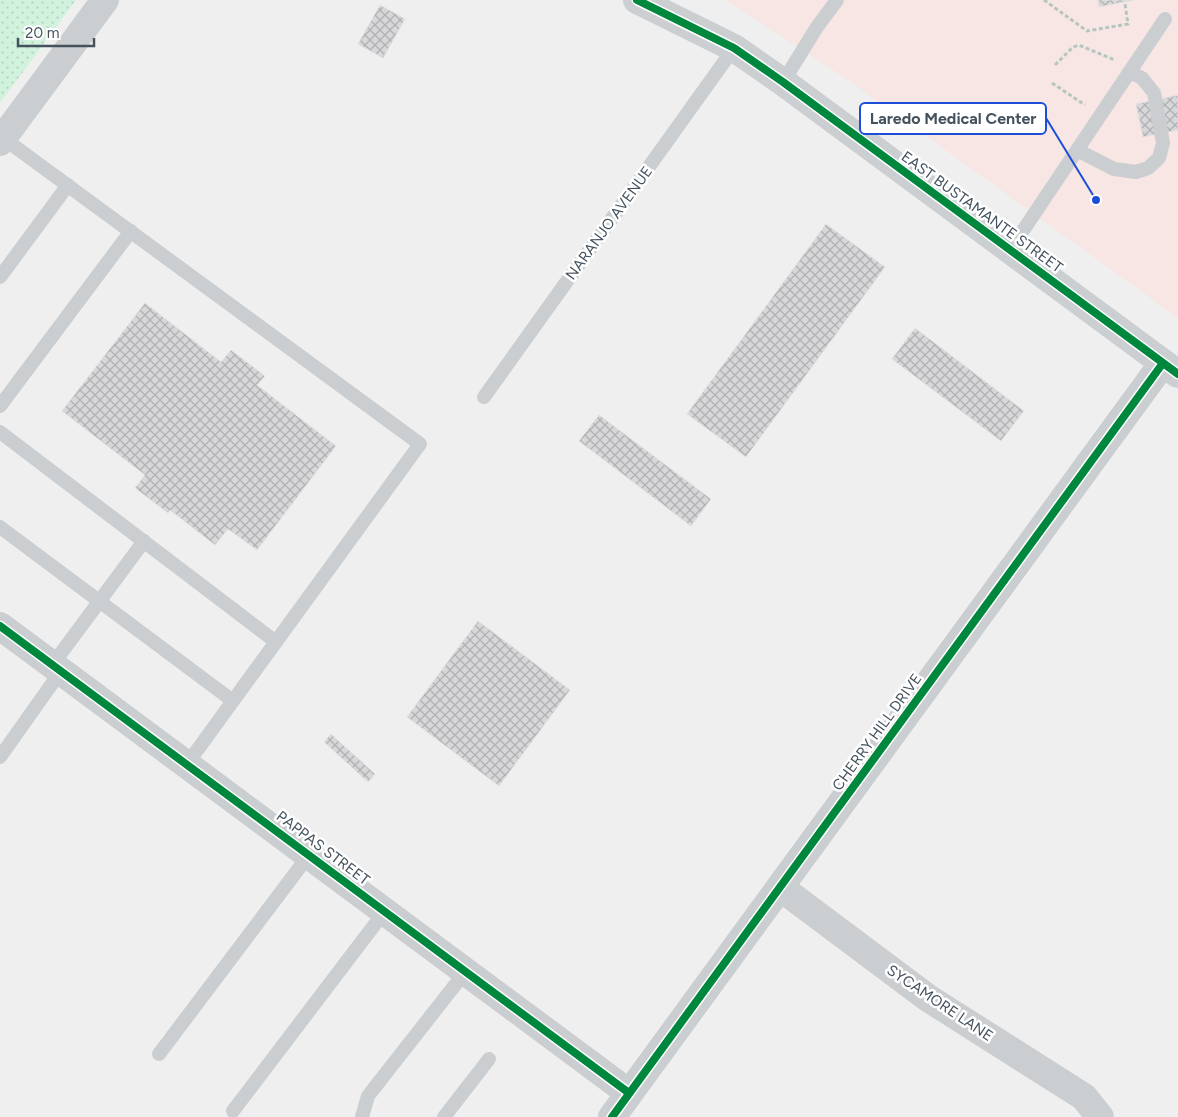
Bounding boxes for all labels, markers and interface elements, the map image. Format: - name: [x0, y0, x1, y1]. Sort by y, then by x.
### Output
- scale bar: [18, 15, 94, 47]
- text: 20 m: [25, 24, 59, 42]
- callout: Laredo Medical Center: [860, 103, 1046, 134]
- text: Laredo Medical Center: [870, 109, 1036, 128]
- street label: EAST BUSTAMANTE STREET: [898, 147, 1067, 277]
- street label: NARANJO AVENUE: [562, 163, 656, 283]
- street label: CHERRY HILL DRIVE: [829, 670, 925, 794]
- street label: PAPPAS STREET: [273, 807, 374, 889]
- street label: SYCAMORE LANE: [884, 961, 996, 1045]

